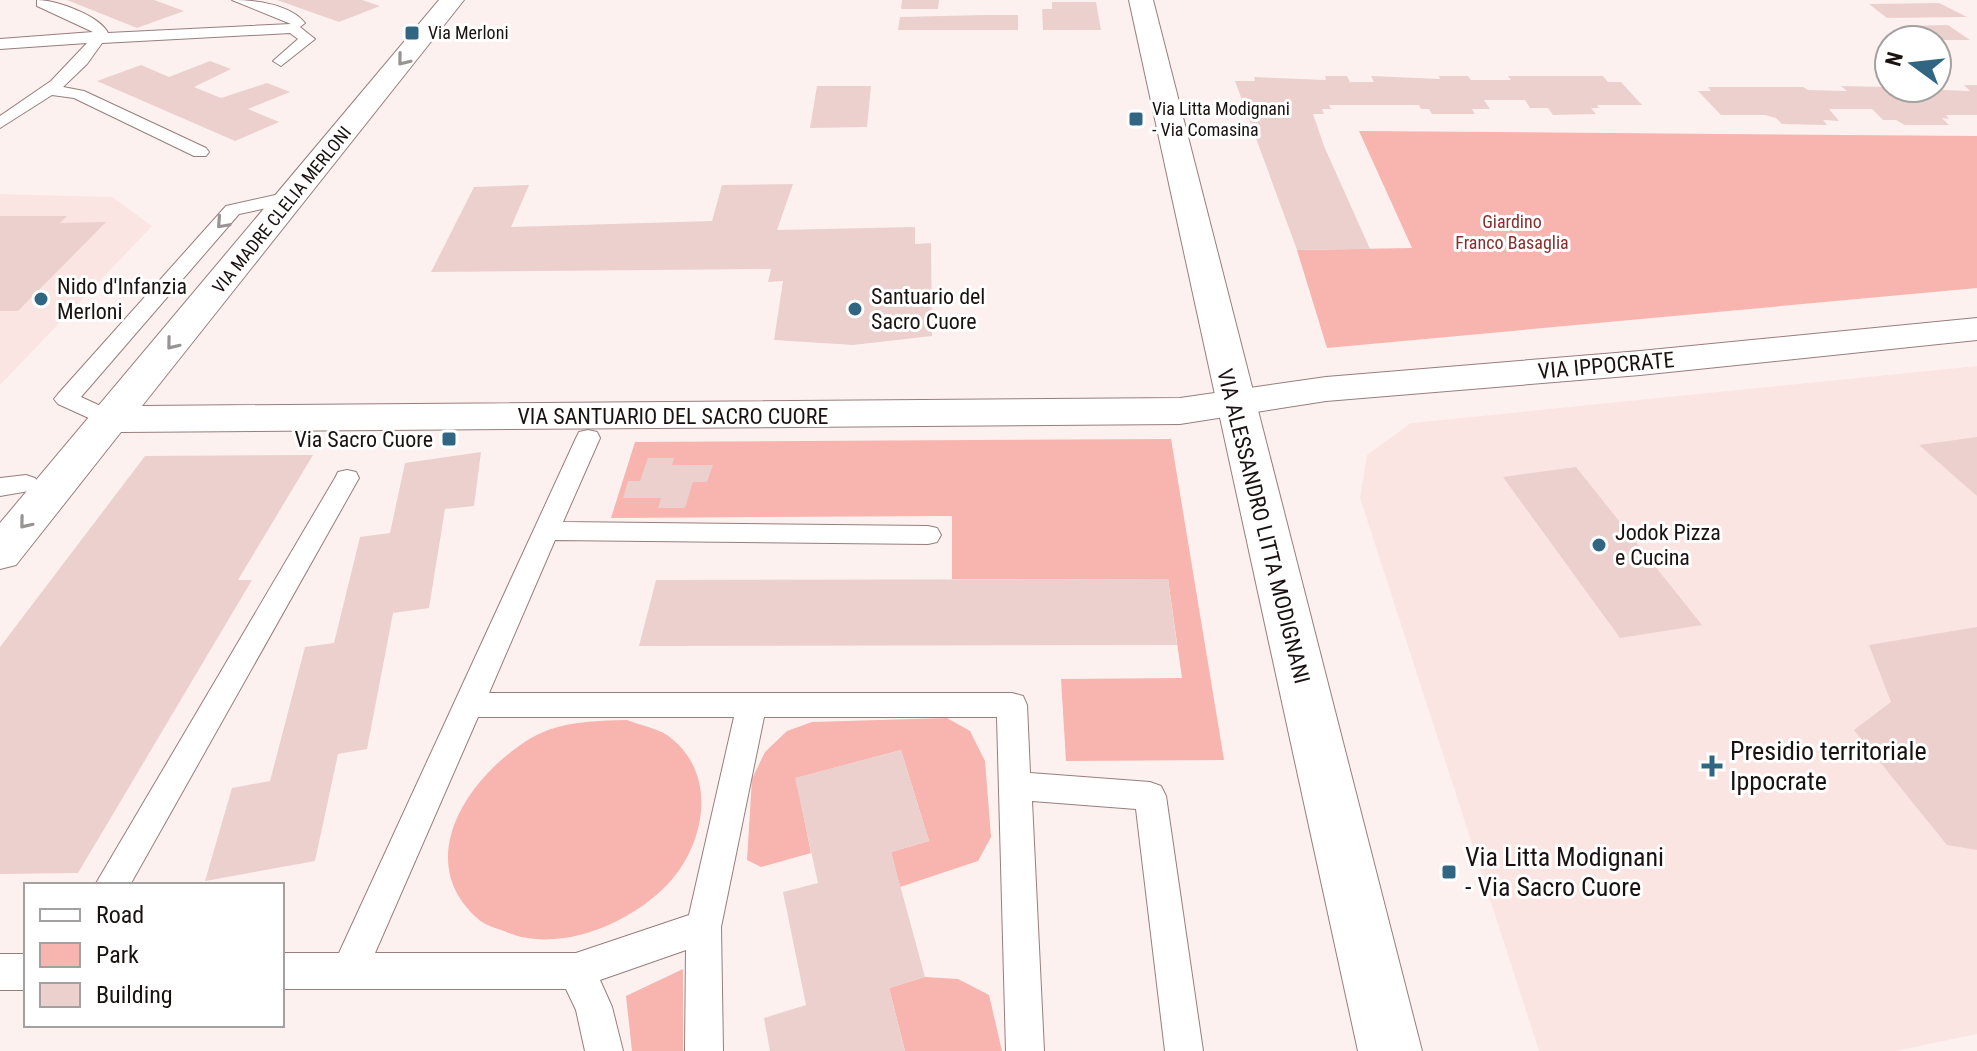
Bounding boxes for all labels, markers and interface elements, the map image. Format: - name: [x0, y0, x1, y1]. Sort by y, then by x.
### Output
- place label: Via Merloni: [428, 22, 509, 43]
- marker: Via Merloni: [403, 24, 421, 42]
- north arrow: [1873, 24, 1953, 104]
- text: N: [1880, 49, 1908, 69]
- one-way arrow: [398, 51, 413, 65]
- place label: Via Litta Modignani - Via Comasina: [1152, 98, 1290, 140]
- marker: Via Litta Modignani - Via Comasina: [1127, 110, 1145, 128]
- street label: VIA MADRE CLELIA MERLONI: [208, 122, 355, 297]
- park label: Giardino Franco Basaglia: [1455, 211, 1569, 253]
- one-way arrow: [217, 213, 232, 228]
- place label: Nido d'Infanzia Merloni: [57, 274, 187, 324]
- place label: Santuario del Sacro Cuore: [871, 284, 985, 334]
- marker: Nido d'Infanzia Merloni: [32, 290, 50, 308]
- marker: Santuario del Sacro Cuore: [846, 300, 864, 318]
- one-way arrow: [167, 335, 182, 349]
- street label: VIA IPPOCRATE: [1537, 347, 1675, 384]
- street label: VIA ALESSANDRO LITTA MODIGNANI: [1212, 366, 1315, 686]
- street label: VIA SANTUARIO DEL SACRO CUORE: [518, 404, 829, 429]
- place label: Via Sacro Cuore: [294, 427, 433, 452]
- marker: Via Sacro Cuore: [440, 430, 458, 448]
- one-way arrow: [20, 513, 35, 528]
- place label: Jodok Pizza e Cucina: [1615, 520, 1721, 570]
- marker: Jodok Pizza e Cucina: [1590, 536, 1608, 554]
- place label: Presidio territoriale Ippocrate: [1730, 736, 1927, 796]
- marker: Presidio territoriale Ippocrate: [1701, 755, 1723, 777]
- place label: Via Litta Modignani - Via Sacro Cuore: [1465, 842, 1664, 902]
- marker: Via Litta Modignani - Via Sacro Cuore: [1440, 863, 1458, 881]
- legend: [24, 883, 284, 1027]
- text: Road: [96, 901, 144, 929]
- text: Park: [96, 941, 139, 969]
- text: Building: [96, 981, 173, 1009]

